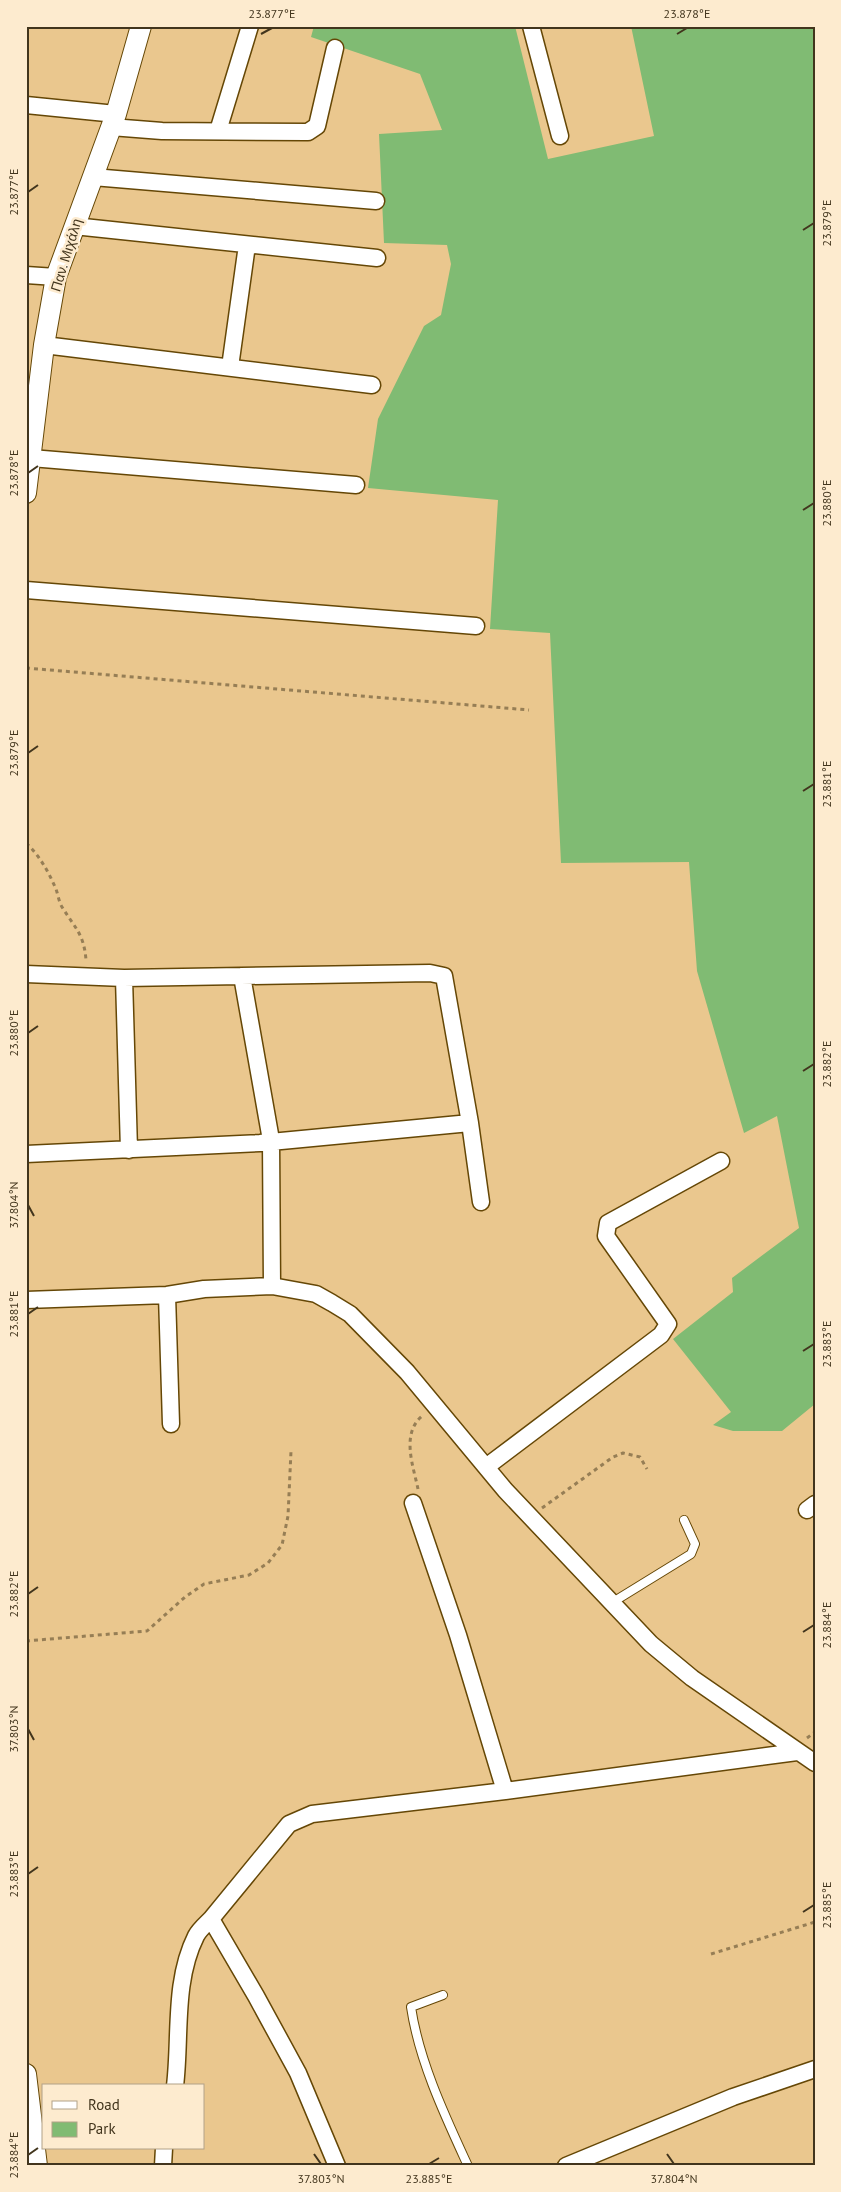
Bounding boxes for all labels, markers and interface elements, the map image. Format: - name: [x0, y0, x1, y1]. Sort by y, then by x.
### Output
- text: 23.877°E: [249, 6, 295, 21]
- text: 23.878°E: [664, 6, 710, 21]
- text: 23.877°E: [6, 169, 21, 215]
- text: 23.879°E: [819, 200, 834, 246]
- street label: Παν. Μιχάλη: [46, 216, 86, 294]
- text: 23.878°E: [6, 450, 21, 496]
- text: 23.880°E: [819, 480, 834, 526]
- text: 23.879°E: [6, 730, 21, 776]
- text: 23.881°E: [819, 761, 834, 807]
- text: 23.880°E: [6, 1010, 21, 1056]
- text: 23.882°E: [819, 1041, 834, 1087]
- text: 37.804°N: [6, 1181, 21, 1229]
- text: 23.881°E: [6, 1291, 21, 1337]
- text: 23.883°E: [819, 1321, 834, 1367]
- text: 23.882°E: [6, 1571, 21, 1617]
- text: 23.884°E: [819, 1602, 834, 1648]
- text: 37.803°N: [6, 1705, 21, 1753]
- text: 23.883°E: [6, 1851, 21, 1897]
- text: 23.885°E: [819, 1882, 834, 1928]
- legend: [42, 2084, 205, 2150]
- text: Road: [88, 2095, 120, 2114]
- text: Park: [88, 2119, 116, 2138]
- text: 23.884°E: [6, 2132, 21, 2178]
- text: 37.803°N: [297, 2171, 345, 2186]
- text: 23.885°E: [406, 2171, 452, 2186]
- text: 37.804°N: [650, 2171, 698, 2186]

